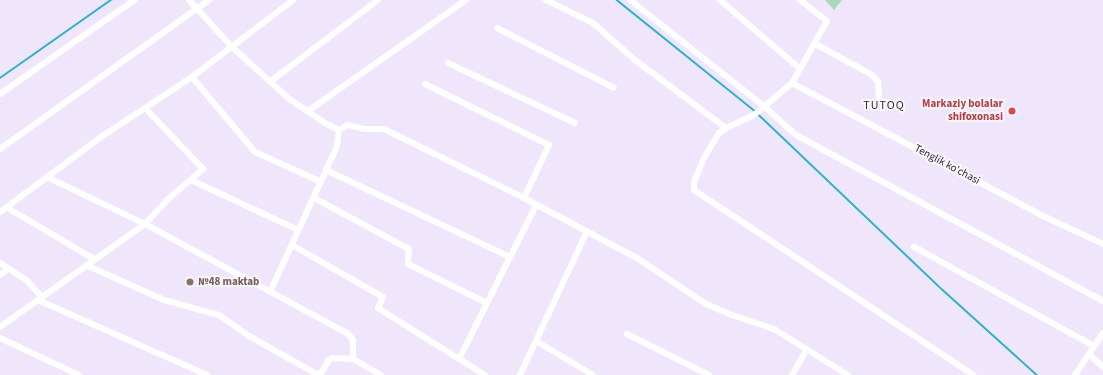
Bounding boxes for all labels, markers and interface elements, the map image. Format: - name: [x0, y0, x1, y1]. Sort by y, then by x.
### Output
- place label: Markaziy bolalar shifoxonasi: [922, 98, 1003, 124]
- district label: TUTOQ: [863, 99, 905, 113]
- marker: Markaziy bolalar shifoxonasi: [1006, 105, 1018, 117]
- street label: Tenglik ko'chasi: [912, 142, 982, 188]
- place label: №48 maktab: [198, 275, 259, 289]
- marker: №48 maktab: [185, 277, 195, 287]

